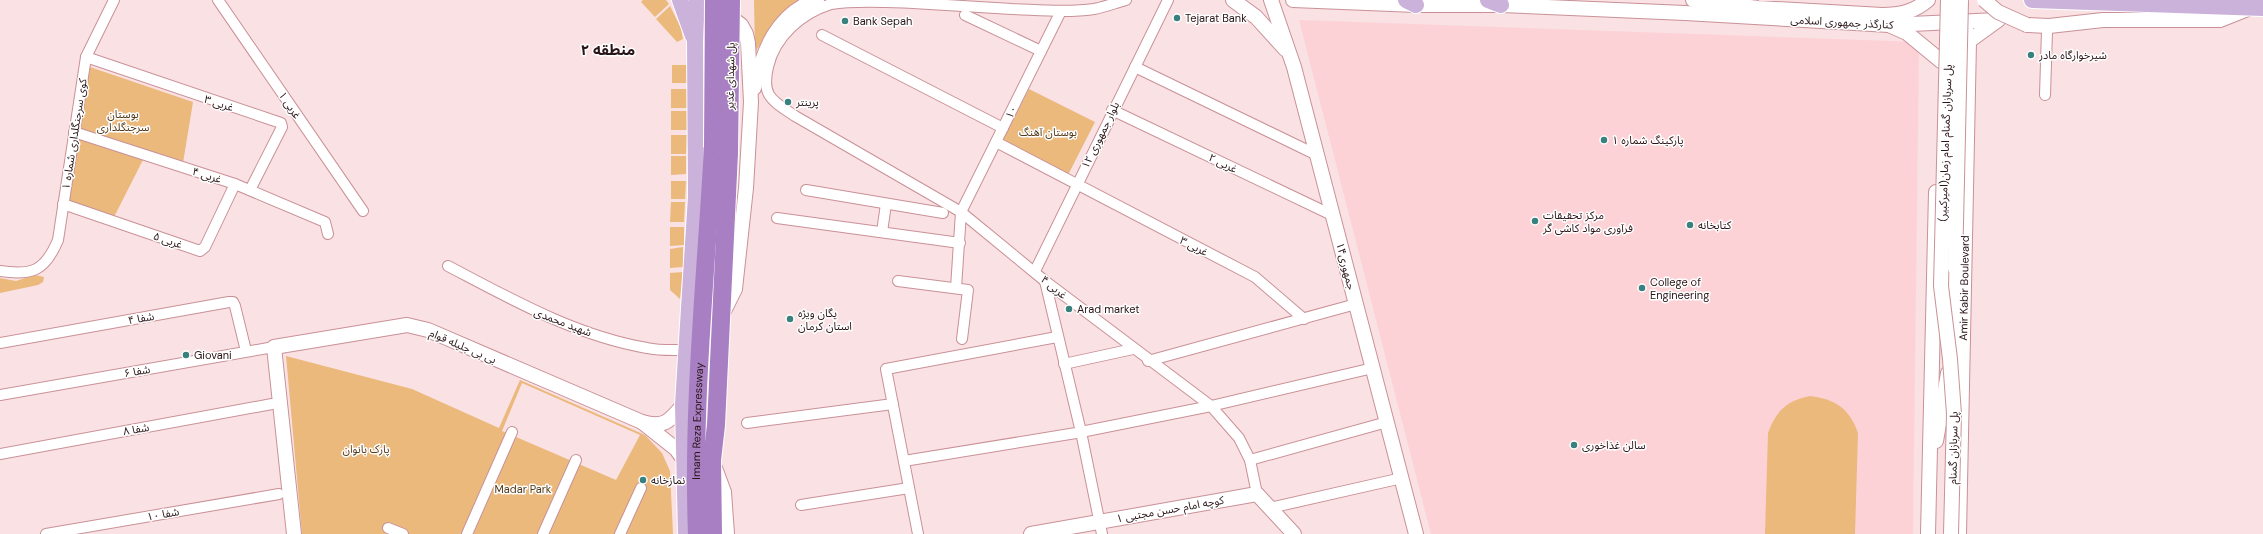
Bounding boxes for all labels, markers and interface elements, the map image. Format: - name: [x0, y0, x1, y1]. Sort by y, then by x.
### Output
- place label: Tejarat Bank: [1185, 11, 1247, 25]
- street label: کنارگذر جمهوری اسلامی: [1790, 12, 1894, 32]
- marker: Tejarat Bank: [1172, 13, 1182, 23]
- place label: Bank Sepah: [853, 14, 912, 28]
- marker: Bank Sepah: [840, 16, 850, 26]
- district label: منطقه ۲: [581, 40, 635, 60]
- street label: پل شهدای غدیر: [722, 42, 739, 111]
- place label: شیرخوارگاه مادر: [2038, 48, 2107, 62]
- marker: شیرخوارگاه مادر: [2026, 50, 2036, 60]
- street label: پل سربازان گمنام امام زمان(امیرکبیر): [1935, 64, 1956, 222]
- street label: کوی سرجنگلداری شماره ۱: [58, 77, 90, 190]
- street label: غربی ۱: [276, 89, 304, 122]
- street label: غربی ۳: [203, 92, 236, 114]
- place label: پرینتر: [795, 95, 819, 110]
- marker: پرینتر: [783, 97, 793, 107]
- street label: بلوار جمهوری ۱۲: [1078, 99, 1122, 171]
- street label: ۱۰: [1002, 103, 1020, 121]
- park label: بوستان سرجنگلداری: [97, 107, 150, 134]
- park label: بوستان آهنگ: [1019, 125, 1077, 139]
- place label: پارکینگ شماره ۱: [1612, 133, 1684, 148]
- marker: پارکینگ شماره ۱: [1599, 135, 1609, 145]
- street label: ۲ غربی: [1207, 150, 1240, 176]
- street label: غربی ۴: [191, 164, 224, 186]
- place label: مرکز تحقیقات فرآوری مواد کاشی گر: [1542, 208, 1633, 235]
- marker: مرکز تحقیقات فرآوری مواد کاشی گر: [1530, 216, 1540, 226]
- place label: کتابخانه: [1698, 218, 1732, 232]
- marker: کتابخانه: [1685, 220, 1695, 230]
- street label: غربی ۵: [152, 229, 185, 252]
- street label: ۳ غربی: [1178, 233, 1211, 259]
- street label: Amir Kabir Boulevard: [1956, 235, 1972, 341]
- street label: جمهوری۱۴: [1333, 241, 1359, 292]
- street label: ۴ غربی: [1038, 272, 1070, 302]
- place label: College of Engineering: [1650, 275, 1709, 302]
- marker: College of Engineering: [1637, 283, 1647, 293]
- place label: Arad market: [1077, 302, 1140, 316]
- marker: Arad market: [1064, 304, 1074, 314]
- street label: شهید محمدی: [532, 305, 594, 340]
- place label: یگان ویژه استان کرمان: [798, 306, 852, 333]
- street label: شفا ۴: [127, 309, 156, 327]
- marker: یگان ویژه استان کرمان: [785, 314, 795, 324]
- street label: بی بی جلیله قوام: [427, 326, 499, 367]
- place label: Giovani: [194, 348, 232, 362]
- marker: Giovani: [181, 350, 191, 360]
- street label: شفا ۶: [123, 362, 152, 380]
- street label: Imam Reza Expressway: [689, 362, 706, 480]
- street label: پل سربازان گمنام: [1945, 411, 1962, 485]
- street label: شفا ۸: [122, 420, 151, 438]
- place label: سالن غذاخوری: [1582, 438, 1646, 452]
- marker: سالن غذاخوری: [1569, 440, 1579, 450]
- park label: پارک بانوان: [342, 442, 390, 457]
- place label: نمازخانه: [651, 473, 685, 487]
- marker: نمازخانه: [638, 475, 648, 485]
- park label: Madar Park: [495, 482, 552, 496]
- street label: کوچه امام حسن مجتبی ۱: [1115, 493, 1226, 526]
- street label: شفا ۱۰: [146, 504, 181, 524]

